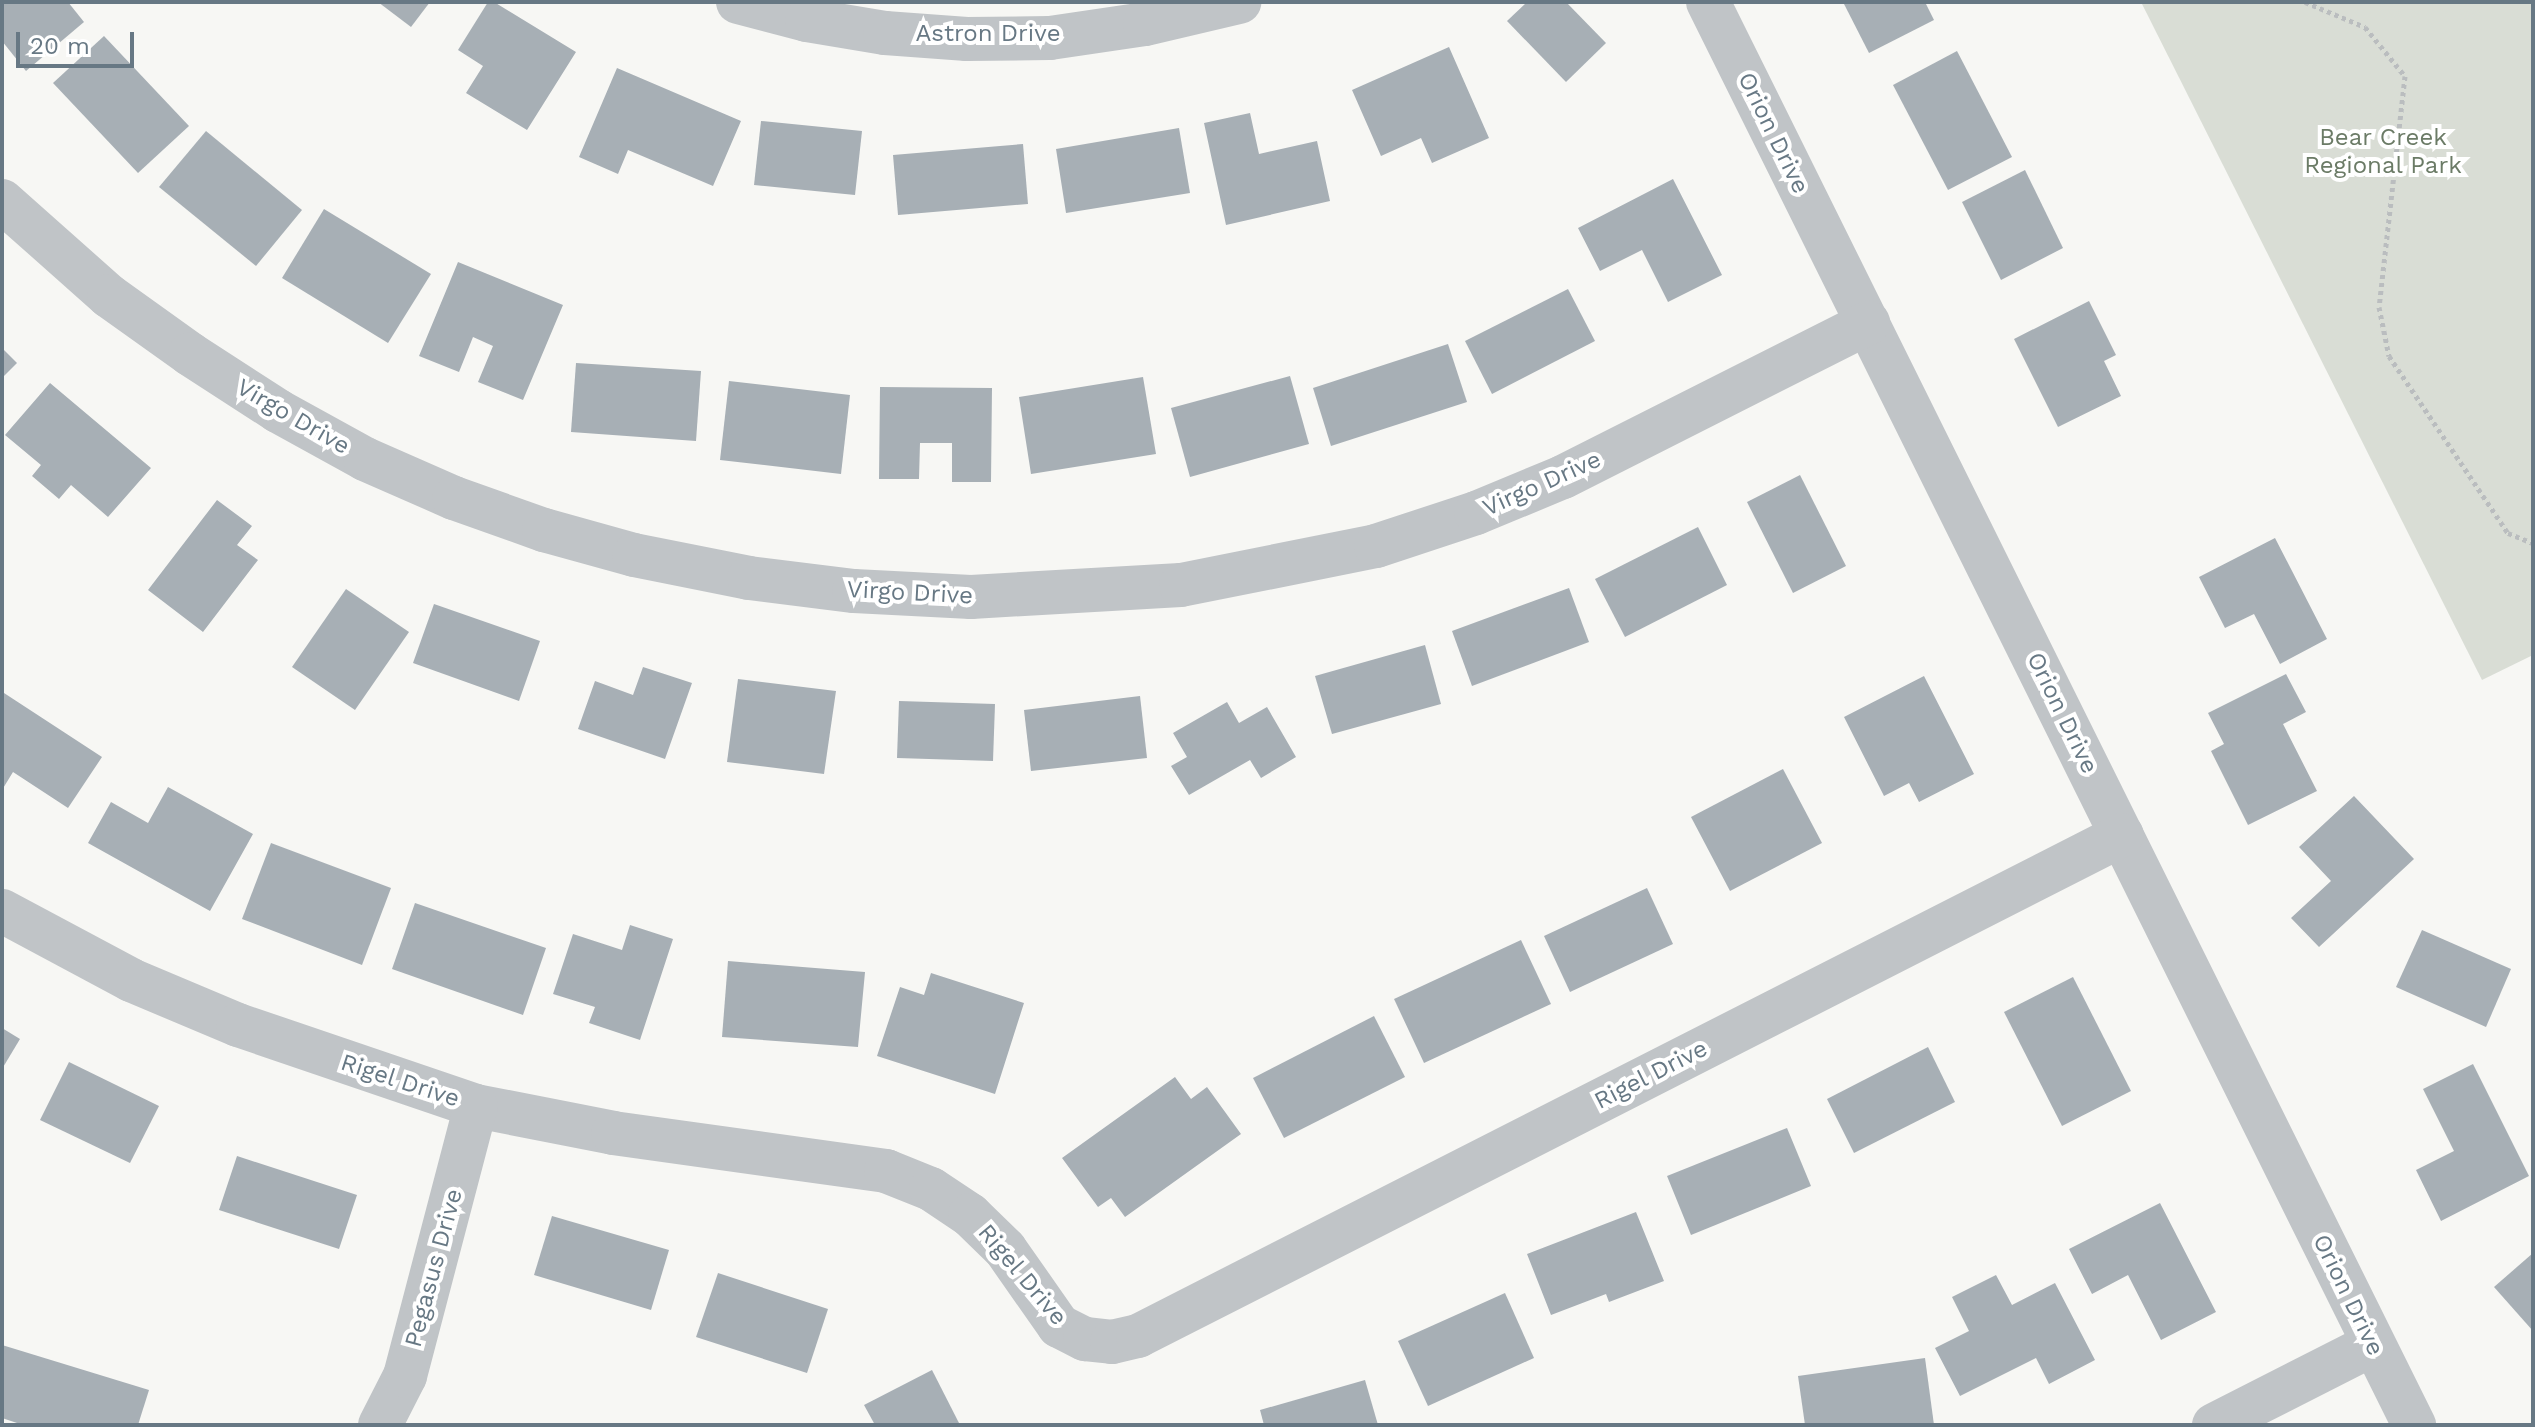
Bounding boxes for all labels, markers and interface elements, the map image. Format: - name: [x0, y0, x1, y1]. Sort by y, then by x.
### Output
- scale bar: [20, 16, 138, 66]
- street label: Astron Drive: [916, 20, 1060, 48]
- text: 20 m: [30, 32, 90, 60]
- street label: Orion Drive: [1731, 68, 1815, 198]
- park label: Bear Creek Regional Park: [2304, 124, 2462, 180]
- street label: Virgo Drive: [231, 373, 355, 461]
- street label: Virgo Drive: [1479, 445, 1605, 523]
- street label: Virgo Drive: [846, 575, 974, 611]
- street label: Orion Drive: [2020, 648, 2104, 778]
- street label: Rigel Drive: [1589, 1034, 1713, 1116]
- street label: Rigel Drive: [337, 1048, 463, 1114]
- street label: Pegasus Drive: [399, 1186, 469, 1350]
- street label: Rigel Drive: [971, 1218, 1073, 1332]
- street label: Orion Drive: [2306, 1230, 2390, 1360]

